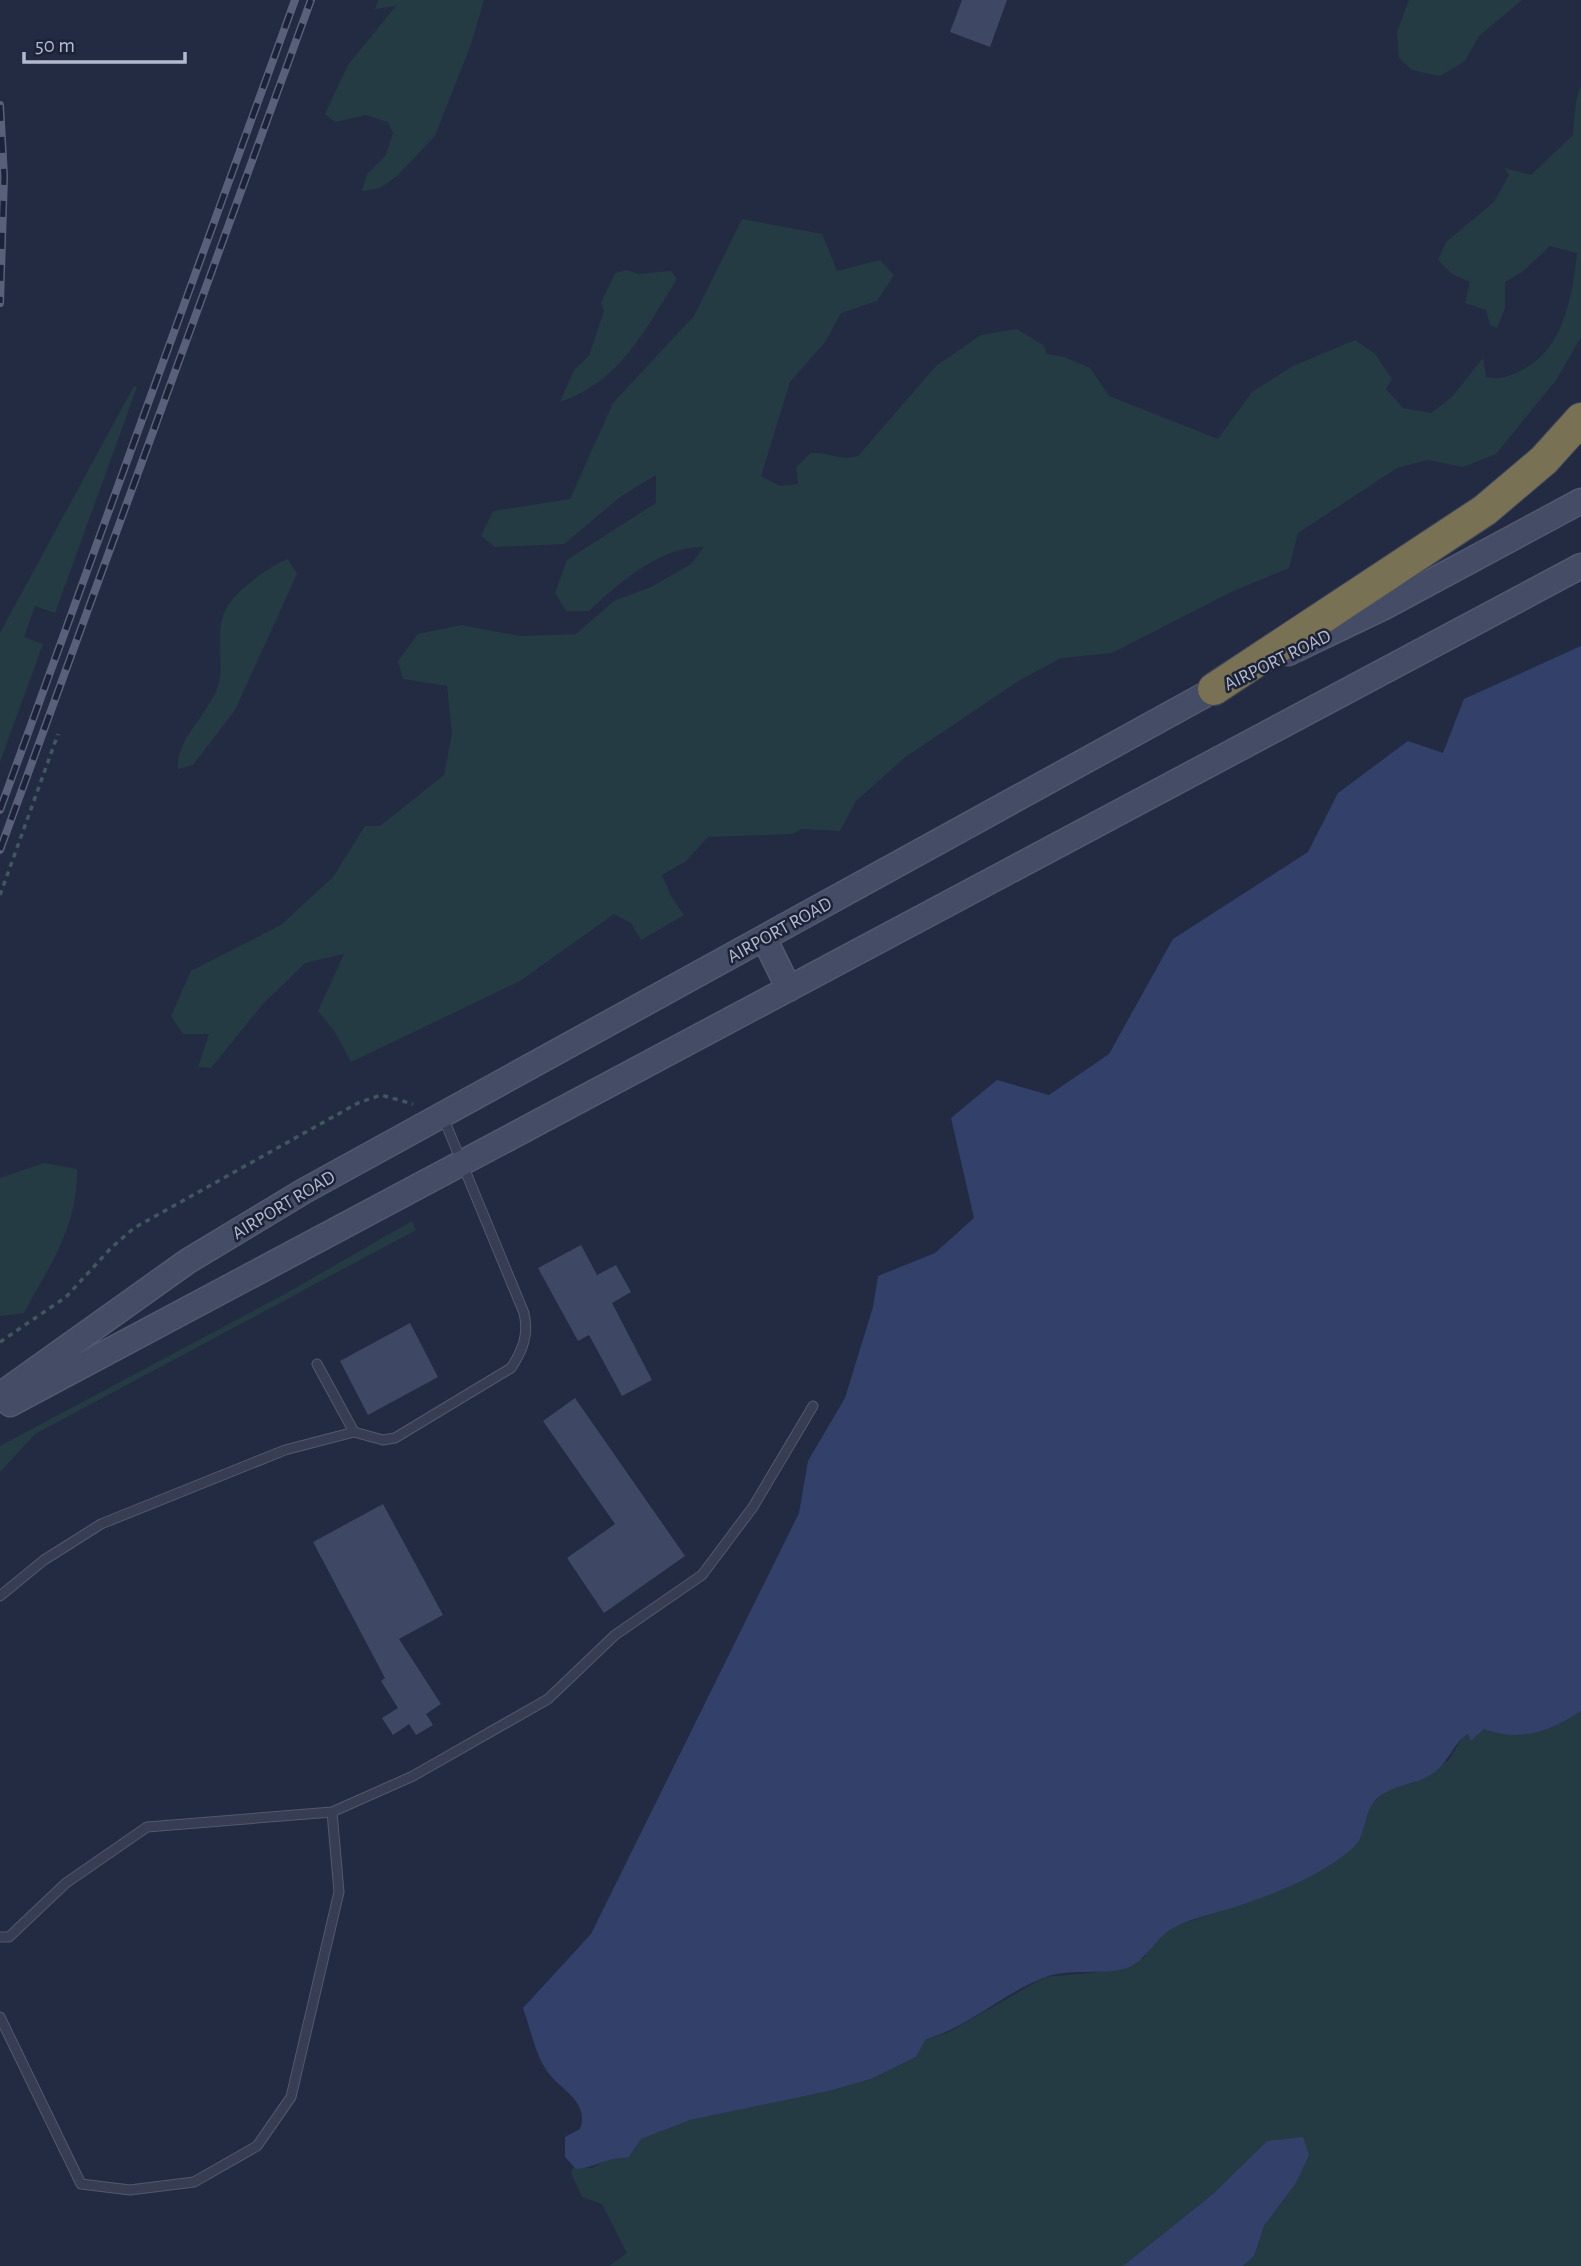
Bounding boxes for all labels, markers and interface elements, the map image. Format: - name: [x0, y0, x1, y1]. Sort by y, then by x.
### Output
- scale bar: [24, 21, 186, 65]
- text: 50 m: [35, 35, 75, 56]
- street label: AIRPORT ROAD: [1221, 626, 1334, 694]
- street label: AIRPORT ROAD: [724, 894, 835, 967]
- street label: AIRPORT ROAD: [229, 1167, 338, 1243]

